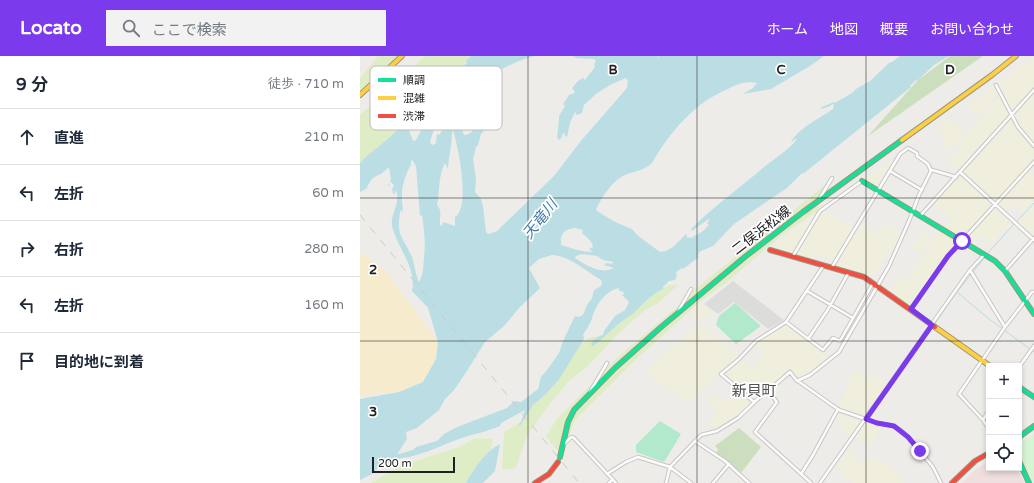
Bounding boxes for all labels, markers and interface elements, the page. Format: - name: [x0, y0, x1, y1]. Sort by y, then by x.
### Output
- search box: [106, 10, 386, 46]
- text: Locato: [20, 17, 82, 39]
- icon: search: [120, 17, 142, 39]
- text: ここで検索: [152, 21, 227, 39]
- text: ホーム: [766, 21, 808, 38]
- text: 地図: [830, 21, 858, 38]
- text: 概要: [880, 21, 908, 38]
- text: お問い合わせ: [930, 21, 1014, 38]
- text: B: [608, 62, 618, 78]
- text: C: [776, 62, 786, 78]
- text: D: [945, 62, 955, 78]
- legend: [370, 66, 502, 130]
- text: 9 分: [16, 74, 48, 95]
- text: 順調: [403, 74, 425, 87]
- text: 徒歩 · 710 m: [268, 76, 344, 92]
- text: 混雑: [403, 92, 425, 105]
- text: 渋滞: [403, 110, 425, 123]
- icon: ahead: [16, 126, 38, 148]
- text: 直進: [54, 129, 84, 147]
- text: 210 m: [304, 129, 344, 145]
- icon: left: [16, 182, 38, 204]
- text: 左折: [54, 185, 84, 203]
- text: 60 m: [312, 185, 344, 201]
- water label: 天竜川: [519, 194, 562, 242]
- street label: 二俣浜松線: [728, 202, 794, 259]
- route start: [953, 232, 971, 250]
- icon: right: [16, 238, 38, 260]
- text: 右折: [54, 241, 84, 259]
- text: 280 m: [304, 241, 344, 257]
- text: 2: [369, 262, 377, 278]
- icon: left: [16, 294, 38, 316]
- text: 左折: [54, 297, 84, 315]
- text: 160 m: [304, 297, 344, 313]
- icon: arrive: [16, 350, 38, 372]
- text: 目的地に到着: [54, 353, 144, 371]
- map controls: [986, 363, 1022, 471]
- button: +: [986, 363, 1022, 399]
- district label: 新貝町: [731, 382, 777, 400]
- button: −: [986, 399, 1022, 435]
- text: 3: [369, 404, 377, 420]
- button: locate: [986, 435, 1022, 471]
- route end: [911, 442, 929, 460]
- scale bar: [372, 455, 455, 474]
- text: 200 m: [378, 457, 412, 470]

